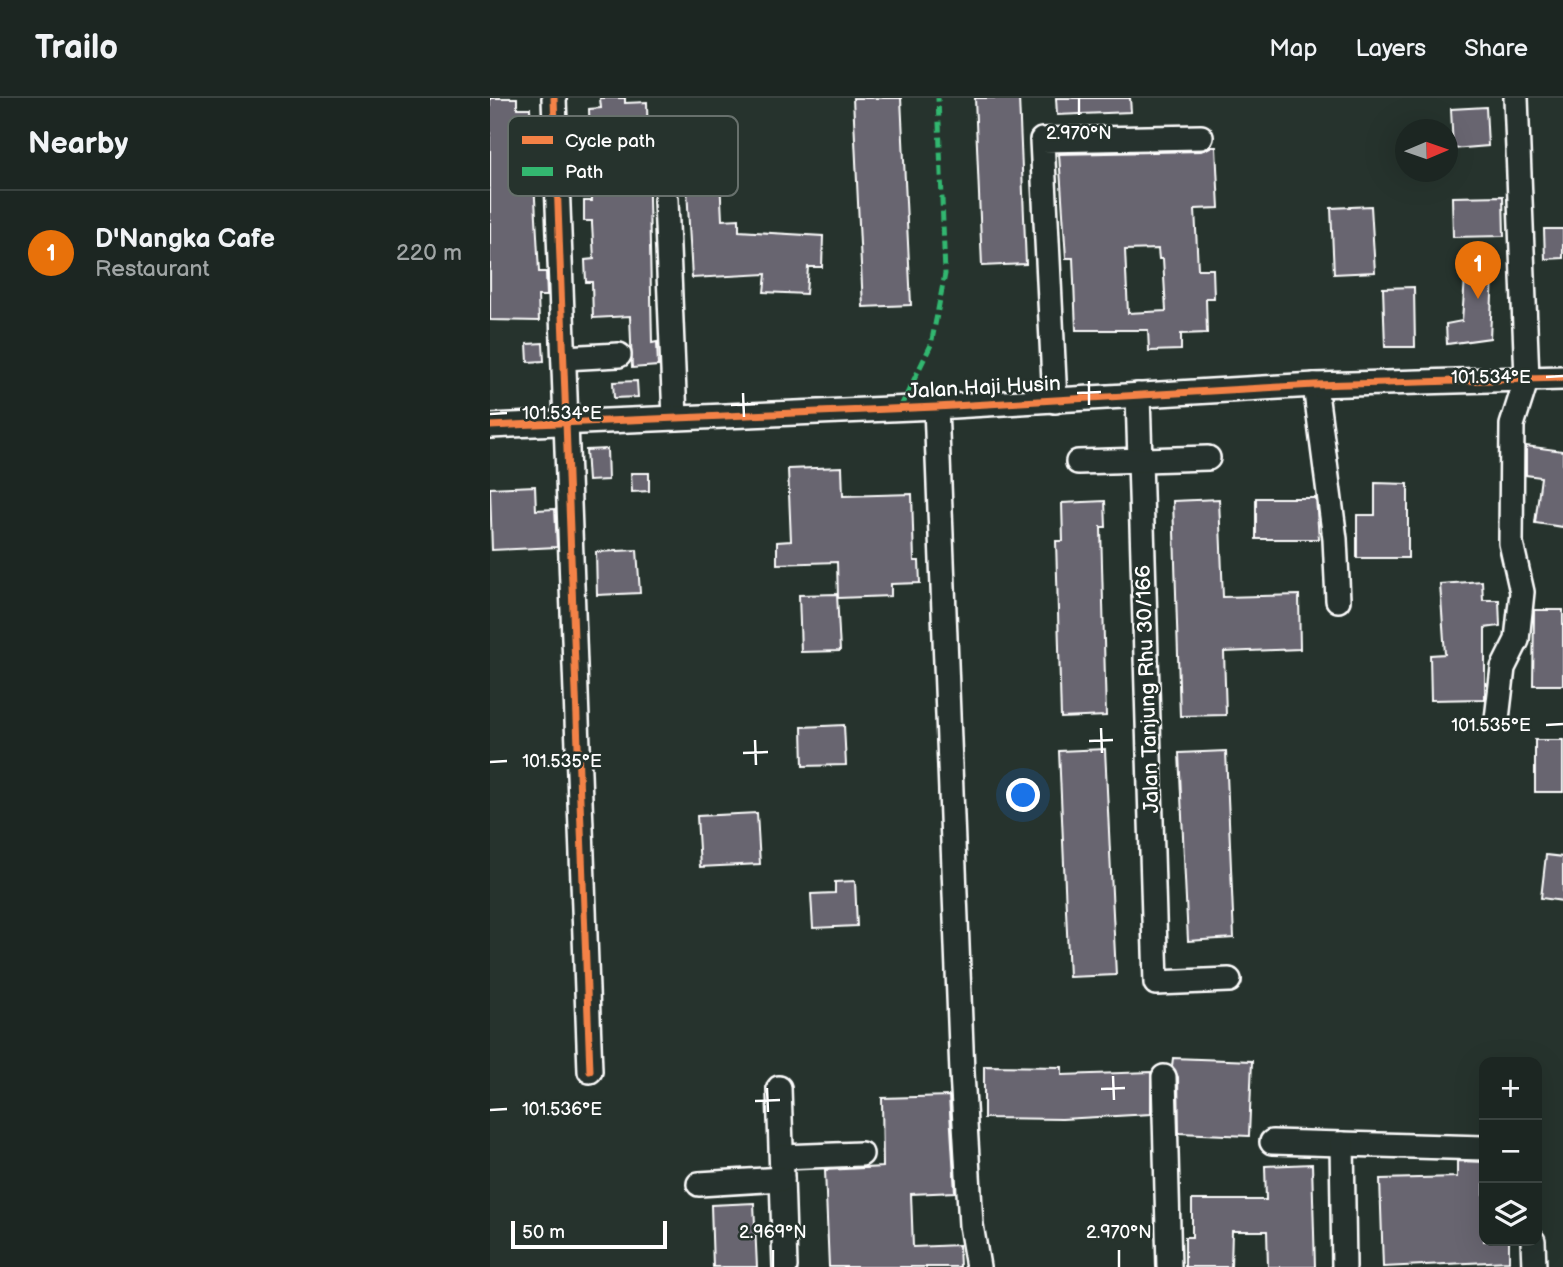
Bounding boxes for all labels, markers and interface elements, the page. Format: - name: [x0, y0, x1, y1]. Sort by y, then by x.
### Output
- text: Trailo: [35, 28, 118, 68]
- text: Map: [1269, 34, 1317, 63]
- text: Layers: [1355, 34, 1426, 63]
- text: Share: [1464, 34, 1528, 63]
- legend: [508, 116, 738, 196]
- north arrow: [1395, 119, 1458, 182]
- text: 2.970°N: [1046, 123, 1112, 144]
- text: Nearby: [28, 126, 128, 162]
- text: Cycle path: [565, 130, 655, 153]
- text: Path: [565, 161, 603, 184]
- text: D'Nangka Cafe: [95, 224, 275, 255]
- text: 1: [46, 239, 56, 267]
- text: 220 m: [396, 239, 462, 267]
- pin: 1: [1455, 241, 1501, 299]
- text: Restaurant: [95, 255, 209, 283]
- text: 101.534°E: [1451, 367, 1531, 388]
- street label: Jalan Haji Husin: [907, 371, 1061, 404]
- text: 101.534°E: [522, 403, 602, 424]
- street label: Jalan Tanjung Rhu 30/166: [1131, 564, 1164, 814]
- text: 101.535°E: [1451, 715, 1531, 736]
- text: 101.535°E: [522, 751, 602, 772]
- your location: [1006, 778, 1040, 812]
- map controls: [1479, 1057, 1542, 1246]
- button: +: [1479, 1057, 1542, 1120]
- text: 101.536°E: [522, 1099, 602, 1120]
- button: −: [1479, 1120, 1542, 1183]
- button: layers: [1479, 1183, 1542, 1246]
- scale bar: [511, 1218, 667, 1250]
- text: 50 m: [522, 1221, 565, 1244]
- text: 2.969°N: [739, 1222, 807, 1243]
- text: 2.970°N: [1086, 1222, 1152, 1243]

